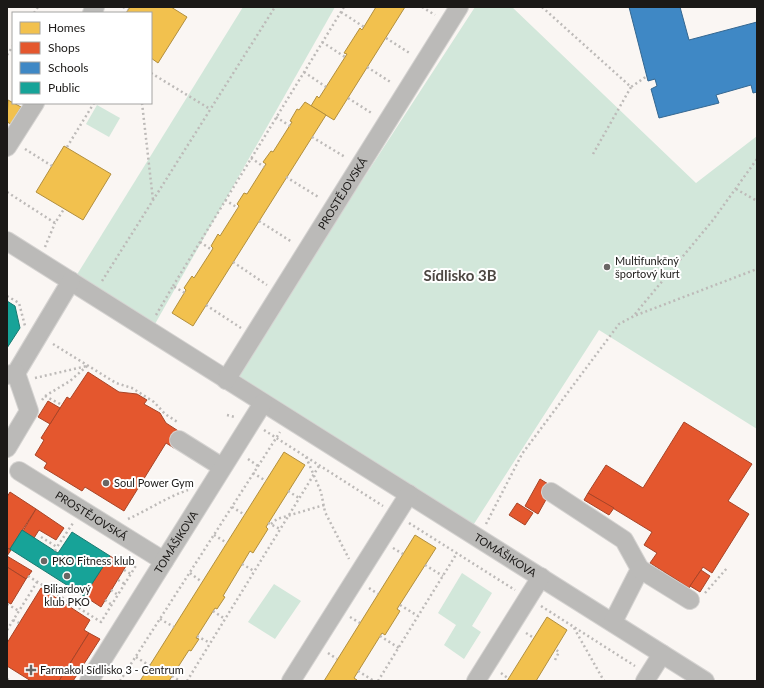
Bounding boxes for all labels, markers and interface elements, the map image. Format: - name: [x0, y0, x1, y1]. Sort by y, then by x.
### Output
- legend: [12, 12, 152, 104]
- text: Homes: [48, 20, 85, 35]
- text: Shops: [48, 40, 80, 55]
- text: Schools: [48, 60, 89, 75]
- text: Public: [48, 80, 80, 95]
- street label: PROSTĚJOVSKÁ: [315, 154, 370, 232]
- place label: Multifunkčný športový kurt: [615, 254, 680, 280]
- marker: Multifunkčný športový kurt: [602, 262, 612, 272]
- district label: Sídlisko 3B: [423, 266, 497, 284]
- place label: Soul Power Gym: [114, 476, 194, 489]
- marker: Soul Power Gym: [101, 478, 111, 488]
- street label: PROSTĚJOVSKÁ: [53, 488, 130, 543]
- street label: TOMÁŠIKOVA: [151, 508, 200, 575]
- street label: TOMÁŠIKOVA: [472, 530, 540, 580]
- place label: PKO Fitness klub: [52, 554, 135, 567]
- marker: PKO Fitness klub: [39, 556, 49, 566]
- marker: Biliardový klub PKO: [62, 571, 72, 581]
- place label: Biliardový klub PKO: [43, 582, 91, 608]
- place label: Farmakol Sídlisko 3 - Centrum: [40, 663, 184, 676]
- marker: Farmakol Sídlisko 3 - Centrum: [25, 664, 37, 676]

